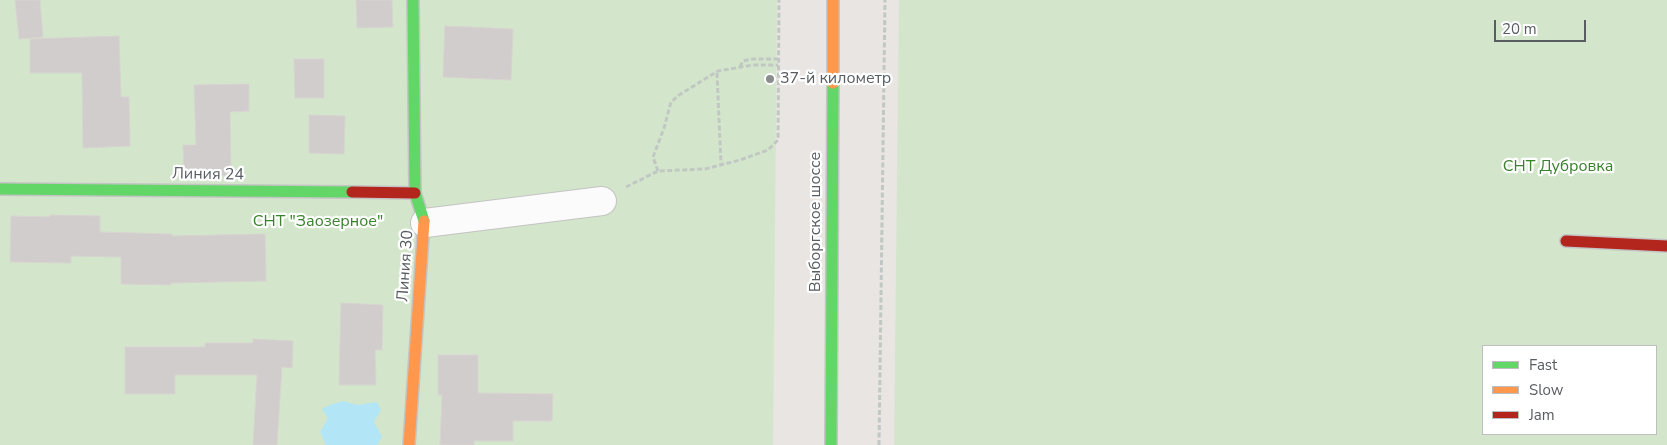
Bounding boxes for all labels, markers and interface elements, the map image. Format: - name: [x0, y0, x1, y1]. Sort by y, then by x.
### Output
- scale bar: [1497, 10, 1590, 42]
- text: 20 m: [1502, 19, 1537, 39]
- place label: 37-й километр: [780, 69, 891, 89]
- marker: 37-й километр: [764, 73, 776, 85]
- street label: Выборгское шоссе: [806, 152, 826, 292]
- park label: СНТ Дубровка: [1503, 157, 1613, 177]
- street label: Линия 24: [172, 165, 244, 185]
- park label: СНТ "Заозерное": [253, 212, 383, 232]
- street label: Линия 30: [394, 229, 418, 303]
- legend: [1482, 345, 1657, 435]
- text: Fast: [1529, 355, 1557, 375]
- text: Slow: [1529, 380, 1563, 400]
- text: Jam: [1529, 405, 1555, 425]

